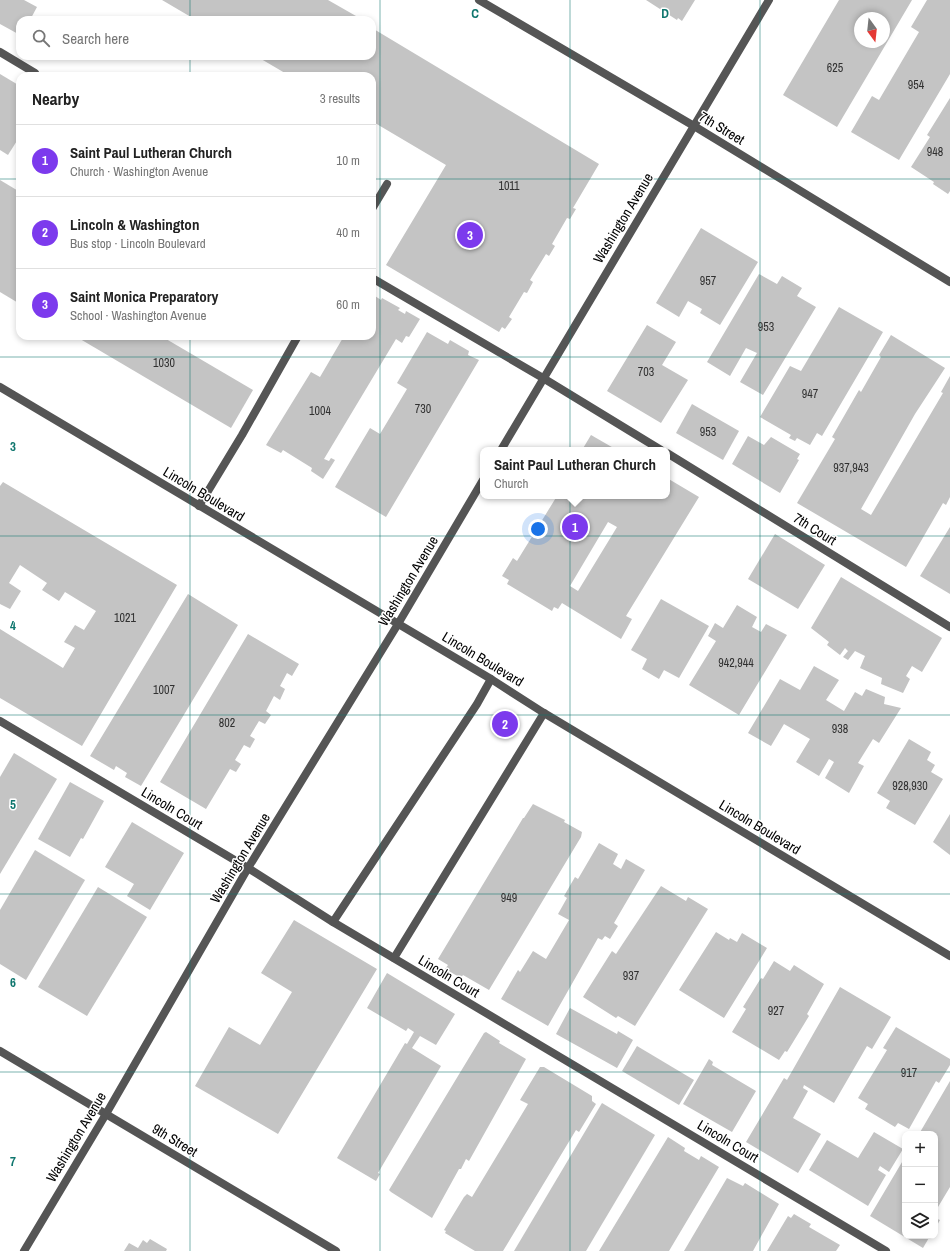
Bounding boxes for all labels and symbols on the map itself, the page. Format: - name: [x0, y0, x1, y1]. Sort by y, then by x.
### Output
- text: C: [471, 5, 479, 22]
- text: D: [661, 5, 669, 22]
- north arrow: [854, 12, 890, 48]
- house number: 625: [827, 60, 844, 76]
- house number: 954: [908, 77, 925, 93]
- street label: 7th Street: [696, 107, 748, 149]
- house number: 948: [927, 144, 943, 160]
- street label: Washington Avenue: [589, 170, 657, 266]
- house number: 1011: [498, 178, 520, 194]
- pin: 3: [457, 220, 483, 250]
- house number: 957: [700, 273, 717, 289]
- house number: 953: [758, 319, 774, 335]
- house number: 1030: [153, 355, 175, 371]
- house number: 703: [638, 364, 654, 380]
- house number: 947: [802, 386, 819, 402]
- house number: 730: [415, 401, 431, 417]
- house number: 1004: [309, 403, 331, 419]
- house number: 953: [700, 424, 716, 440]
- text: 3: [10, 438, 16, 455]
- house number: 937,943: [833, 460, 869, 476]
- street label: Lincoln Boulevard: [160, 463, 248, 525]
- street label: 7th Court: [790, 509, 840, 549]
- pin: 1: [562, 512, 588, 542]
- your location: [528, 519, 548, 539]
- street label: Washington Avenue: [374, 533, 442, 629]
- house number: 1021: [114, 610, 136, 626]
- text: 4: [10, 617, 16, 634]
- street label: Lincoln Boulevard: [439, 628, 527, 690]
- house number: 942,944: [718, 655, 754, 671]
- house number: 1007: [153, 682, 175, 698]
- pin: 2: [492, 709, 518, 739]
- house number: 802: [219, 715, 235, 731]
- house number: 938: [832, 721, 848, 737]
- house number: 928,930: [892, 778, 928, 794]
- street label: Lincoln Court: [138, 783, 206, 833]
- text: 5: [10, 796, 16, 813]
- street label: Lincoln Boulevard: [716, 796, 804, 858]
- street label: Washington Avenue: [206, 810, 274, 906]
- house number: 949: [501, 890, 517, 906]
- street label: Lincoln Court: [415, 951, 483, 1001]
- house number: 937: [623, 968, 640, 984]
- text: 6: [10, 974, 16, 991]
- house number: 927: [768, 1003, 785, 1019]
- house number: 917: [901, 1065, 918, 1081]
- street label: Washington Avenue: [42, 1089, 110, 1185]
- street label: Lincoln Court: [694, 1116, 762, 1166]
- street label: 9th Street: [149, 1119, 201, 1161]
- text: 7: [10, 1153, 16, 1170]

